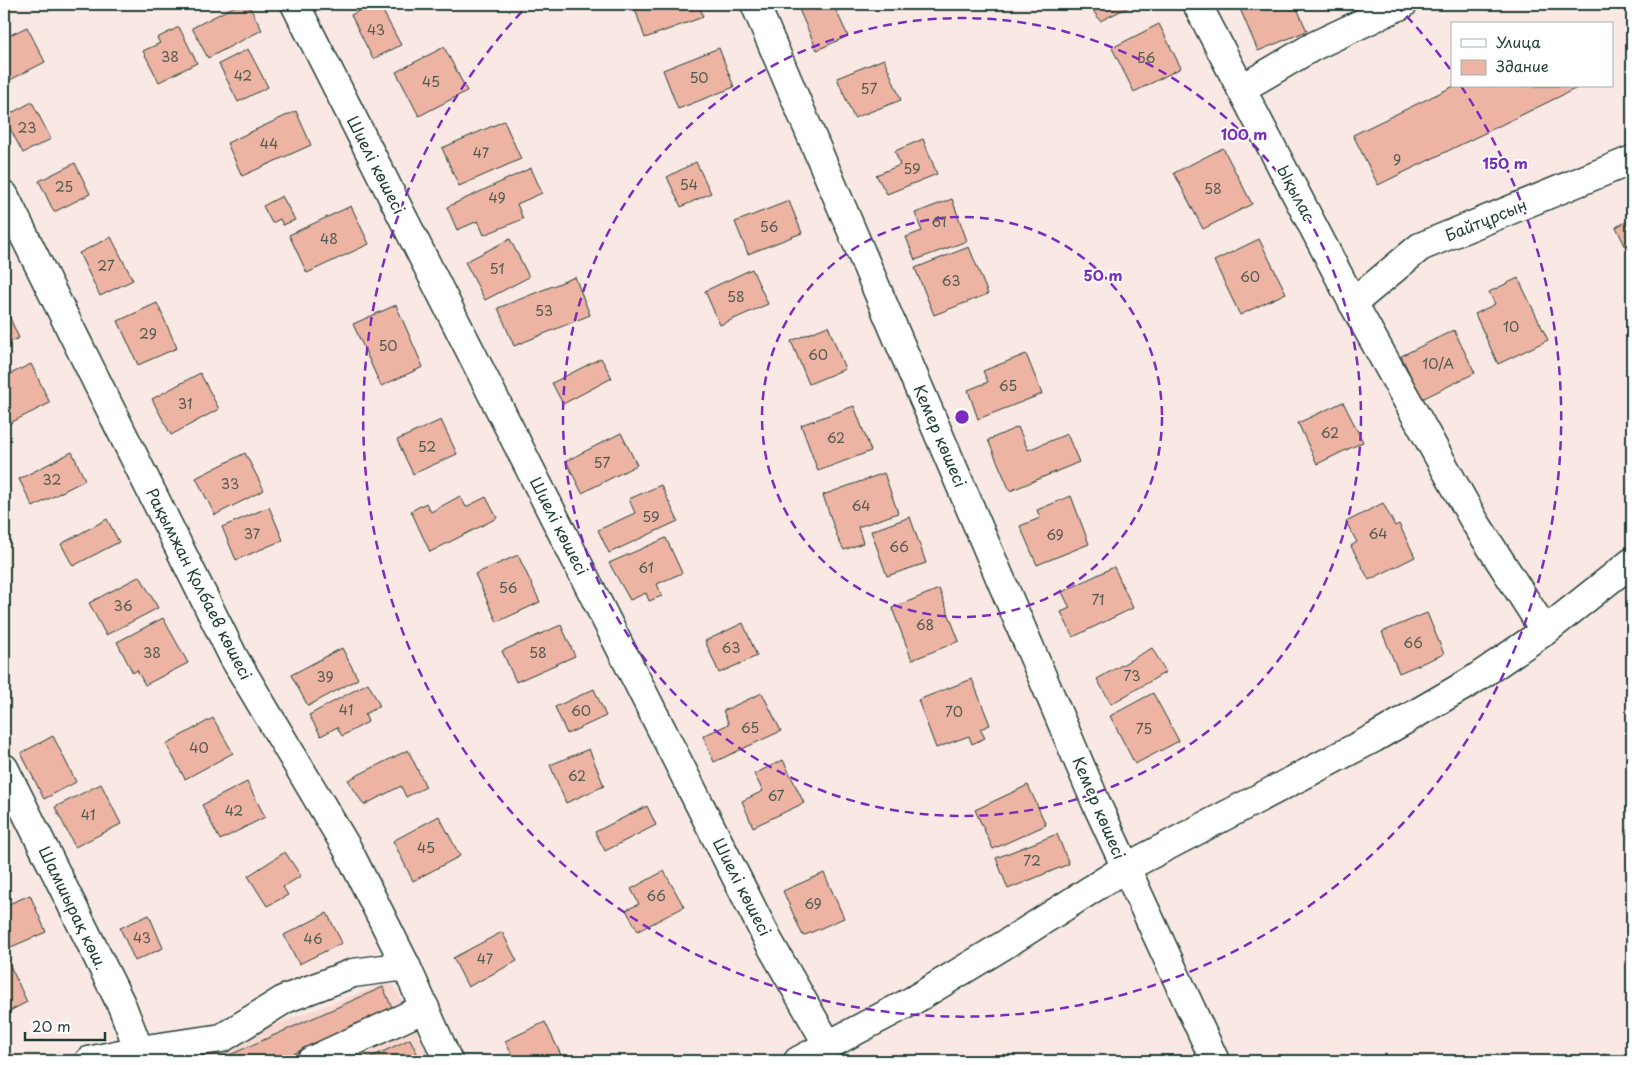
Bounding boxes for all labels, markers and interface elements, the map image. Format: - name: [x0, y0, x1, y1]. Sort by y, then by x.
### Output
- house number: 43: [367, 19, 385, 40]
- legend: [1451, 22, 1614, 88]
- text: Улица: [1496, 30, 1541, 53]
- house number: 38: [161, 46, 179, 67]
- house number: 56: [1137, 47, 1156, 68]
- text: Здание: [1496, 54, 1549, 77]
- house number: 42: [234, 65, 252, 86]
- house number: 50: [689, 67, 709, 88]
- house number: 45: [422, 71, 440, 92]
- house number: 57: [861, 78, 877, 99]
- street label: Шиелі көшесі: [342, 111, 412, 218]
- house number: 23: [18, 117, 36, 138]
- text: 100 m: [1221, 122, 1267, 145]
- house number: 44: [260, 133, 278, 154]
- house number: 47: [473, 142, 490, 163]
- house number: 9: [1393, 149, 1401, 170]
- text: 150 m: [1482, 151, 1528, 174]
- house number: 59: [903, 158, 921, 179]
- street label: Ықылас: [1272, 160, 1322, 225]
- house number: 54: [680, 174, 698, 195]
- house number: 25: [55, 176, 73, 197]
- house number: 58: [1204, 178, 1222, 199]
- house number: 49: [488, 187, 506, 208]
- street label: Байтұрсын: [1441, 192, 1530, 246]
- house number: 61: [931, 211, 947, 232]
- house number: 56: [760, 216, 779, 237]
- house number: 48: [320, 228, 338, 249]
- house number: 27: [97, 255, 115, 276]
- house number: 51: [490, 258, 504, 279]
- text: 50 m: [1084, 263, 1122, 286]
- house number: 60: [1240, 266, 1260, 287]
- house number: 63: [942, 270, 960, 291]
- house number: 58: [727, 286, 745, 307]
- house number: 53: [535, 300, 553, 321]
- house number: 10: [1503, 316, 1519, 337]
- house number: 29: [139, 323, 157, 344]
- house number: 50: [378, 335, 398, 356]
- house number: 60: [808, 344, 828, 365]
- house number: 10/А: [1422, 353, 1454, 374]
- house number: 65: [999, 375, 1017, 396]
- street label: Кемер көшесі: [908, 381, 973, 491]
- house number: 31: [178, 393, 192, 414]
- centre of rings: [953, 408, 971, 426]
- house number: 62: [1321, 422, 1339, 443]
- house number: 62: [827, 427, 845, 448]
- house number: 52: [418, 436, 436, 457]
- house number: 57: [594, 452, 610, 473]
- house number: 32: [43, 469, 61, 490]
- street label: Шиелі көшесі: [525, 472, 595, 579]
- house number: 33: [221, 473, 239, 494]
- street label: Рақымжан Қолбаев көшесі: [141, 483, 259, 684]
- house number: 64: [851, 495, 871, 516]
- house number: 59: [642, 506, 660, 527]
- house number: 37: [244, 523, 261, 544]
- house number: 64: [1368, 523, 1388, 544]
- house number: 69: [1046, 524, 1064, 545]
- house number: 66: [889, 536, 909, 557]
- house number: 61: [638, 557, 654, 578]
- house number: 56: [499, 577, 518, 598]
- house number: 71: [1091, 589, 1105, 610]
- house number: 36: [113, 595, 133, 616]
- house number: 68: [916, 614, 934, 635]
- house number: 66: [1403, 632, 1423, 653]
- house number: 63: [722, 637, 740, 658]
- house number: 38: [143, 642, 161, 663]
- house number: 58: [529, 642, 547, 663]
- house number: 73: [1124, 665, 1140, 686]
- house number: 39: [316, 666, 334, 687]
- house number: 41: [339, 699, 353, 720]
- house number: 60: [571, 700, 591, 721]
- house number: 70: [945, 701, 963, 722]
- house number: 65: [741, 717, 759, 738]
- house number: 75: [1136, 718, 1152, 739]
- house number: 40: [189, 737, 209, 758]
- street label: Кемер көшесі: [1067, 753, 1132, 863]
- house number: 62: [568, 765, 586, 786]
- house number: 67: [767, 785, 785, 806]
- house number: 42: [225, 800, 243, 821]
- house number: 41: [81, 804, 95, 825]
- street label: Шиелі көшесі: [708, 833, 778, 940]
- house number: 45: [417, 837, 435, 858]
- street label: Шамшырақ көш.: [34, 842, 114, 973]
- house number: 72: [1023, 850, 1041, 871]
- house number: 66: [646, 885, 666, 906]
- house number: 69: [804, 893, 822, 914]
- house number: 43: [133, 927, 151, 948]
- house number: 46: [303, 928, 323, 949]
- house number: 47: [477, 948, 494, 969]
- scale bar: [25, 1010, 105, 1042]
- text: 20 m: [32, 1014, 71, 1037]

